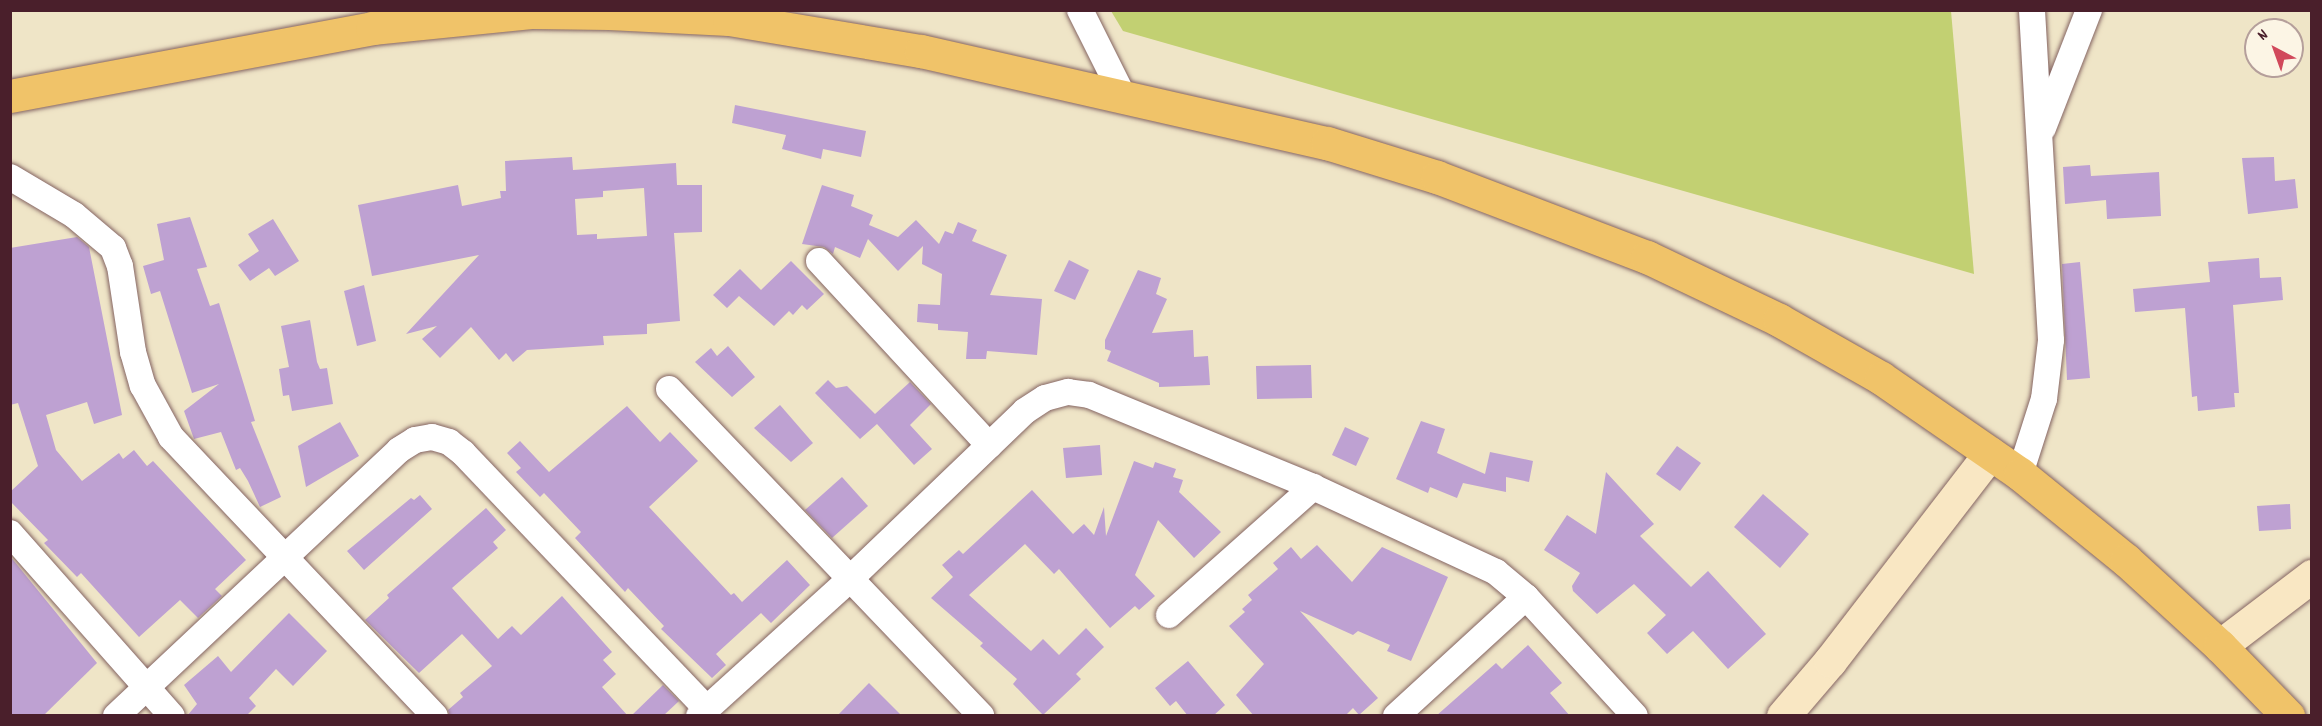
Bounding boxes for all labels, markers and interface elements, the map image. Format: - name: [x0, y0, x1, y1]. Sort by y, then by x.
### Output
- north arrow: [2244, 18, 2304, 78]
- text: N: [2253, 24, 2274, 47]

